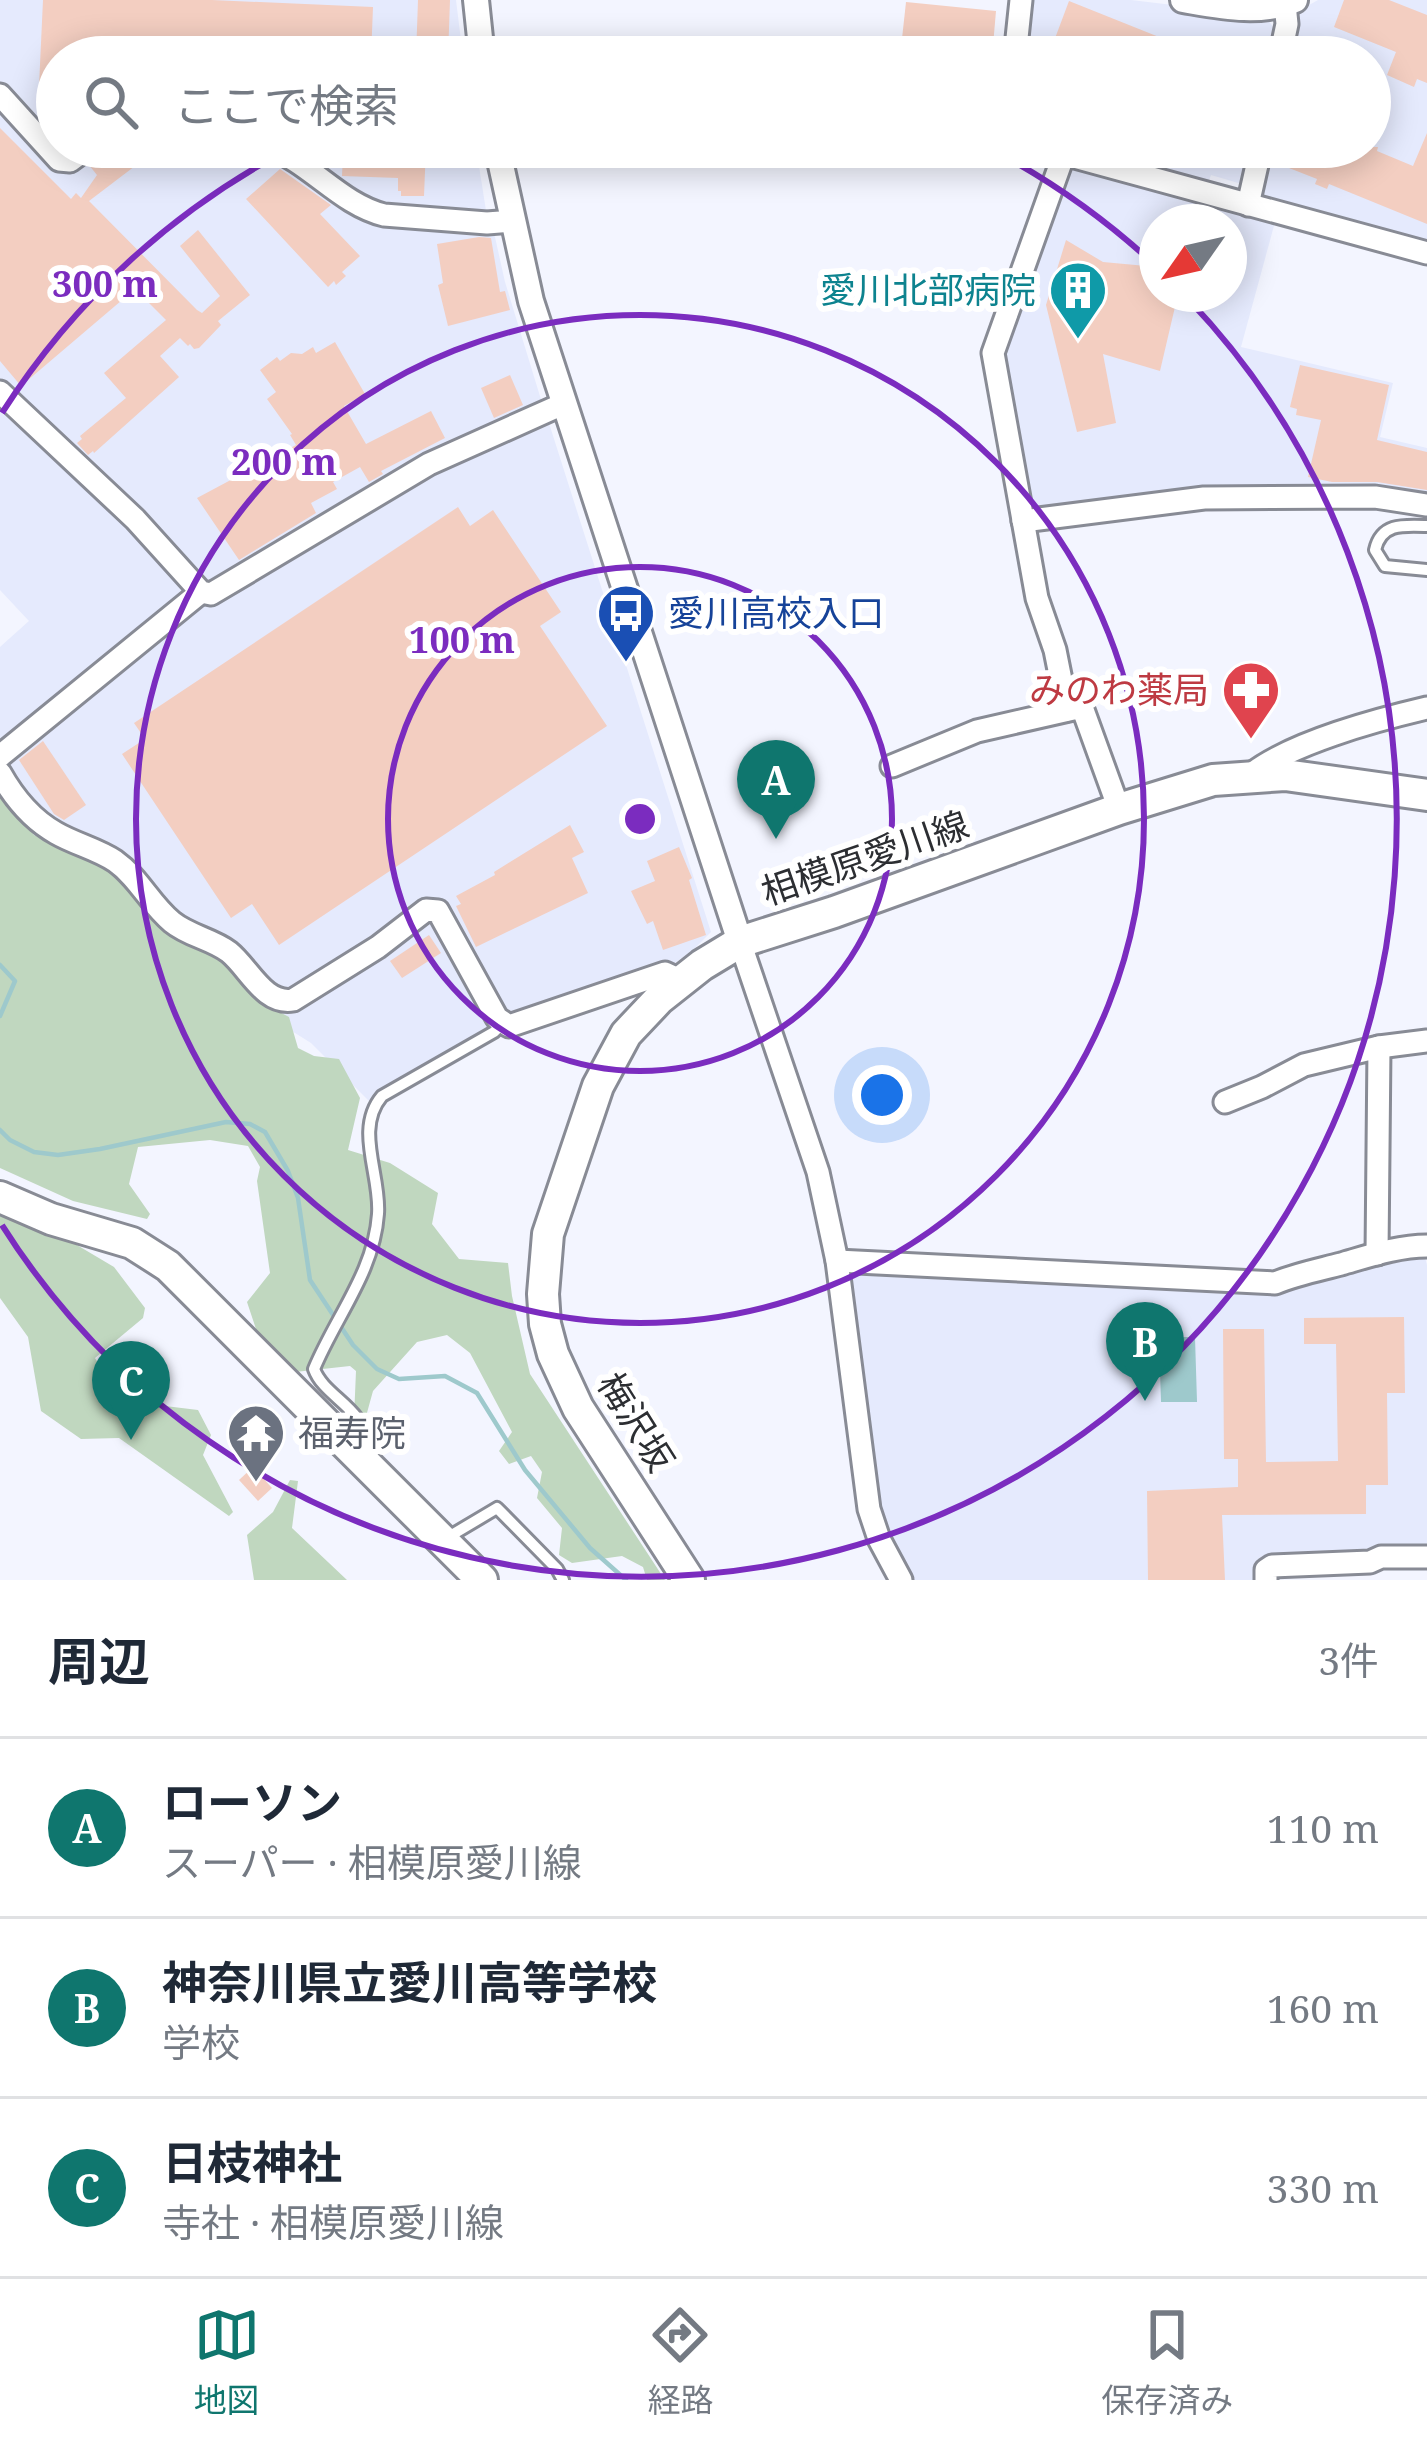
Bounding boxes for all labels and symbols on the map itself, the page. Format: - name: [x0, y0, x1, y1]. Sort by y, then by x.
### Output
- north arrow: [1139, 204, 1247, 312]
- text: 300 m: [52, 259, 158, 308]
- building icon: 愛川北部病院: [1047, 259, 1109, 341]
- place label: 愛川北部病院: [820, 265, 1036, 314]
- text: 200 m: [231, 437, 337, 486]
- bus stop icon: 愛川高校入口: [595, 582, 657, 664]
- place label: 愛川高校入口: [668, 588, 884, 637]
- text: 100 m: [409, 615, 515, 664]
- pharmacy icon: みのわ薬局: [1220, 659, 1282, 741]
- place label: みのわ薬局: [1029, 665, 1209, 714]
- pin: A: [737, 740, 815, 839]
- centre of rings: [619, 798, 661, 840]
- street label: 相模原愛川線: [755, 799, 975, 916]
- your location: [852, 1065, 912, 1125]
- pin: B: [1106, 1302, 1184, 1401]
- pin: C: [92, 1341, 170, 1440]
- street label: 梅沢坂: [587, 1363, 686, 1481]
- temple icon: 福寿院: [225, 1402, 287, 1484]
- place label: 福寿院: [298, 1408, 406, 1457]

